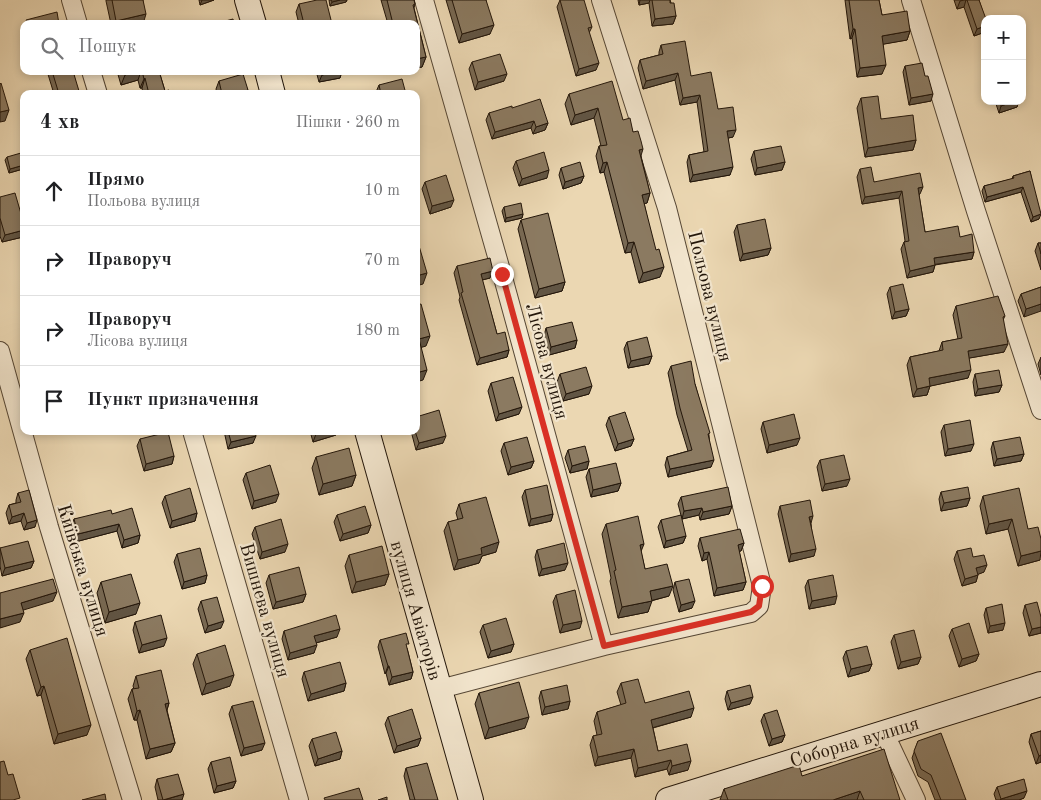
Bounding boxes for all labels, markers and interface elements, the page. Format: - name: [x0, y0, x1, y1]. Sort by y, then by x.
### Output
- map controls: [981, 15, 1026, 105]
- button: +: [981, 15, 1026, 60]
- search box: [20, 20, 420, 75]
- icon: search: [38, 34, 66, 62]
- text: Пошук: [78, 38, 136, 57]
- button: −: [981, 60, 1026, 105]
- text: 4 хв: [40, 112, 79, 133]
- text: Пішки · 260 m: [296, 115, 400, 131]
- text: Прямо: [87, 171, 145, 190]
- icon: ahead: [40, 177, 68, 205]
- text: 10 m: [364, 183, 400, 199]
- text: Польова вулиця: [87, 194, 200, 210]
- street label: Польова вулиця: [683, 229, 734, 364]
- icon: right: [40, 247, 68, 275]
- text: Праворуч: [87, 251, 172, 270]
- text: 70 m: [364, 253, 400, 269]
- route end: [491, 263, 514, 286]
- street label: Лісова вулиця: [521, 301, 570, 422]
- text: Праворуч: [87, 311, 172, 330]
- icon: right: [40, 317, 68, 345]
- text: 180 m: [355, 323, 400, 339]
- text: Лісова вулиця: [87, 334, 188, 350]
- icon: arrive: [40, 387, 68, 415]
- text: Пункт призначення: [87, 391, 259, 410]
- street label: Київська вулиця: [52, 502, 111, 639]
- street label: вулиця Авіаторів: [386, 539, 444, 683]
- street label: Вишнева вулиця: [235, 541, 292, 680]
- route start: [751, 575, 774, 598]
- street label: Соборна вулиця: [788, 715, 922, 772]

